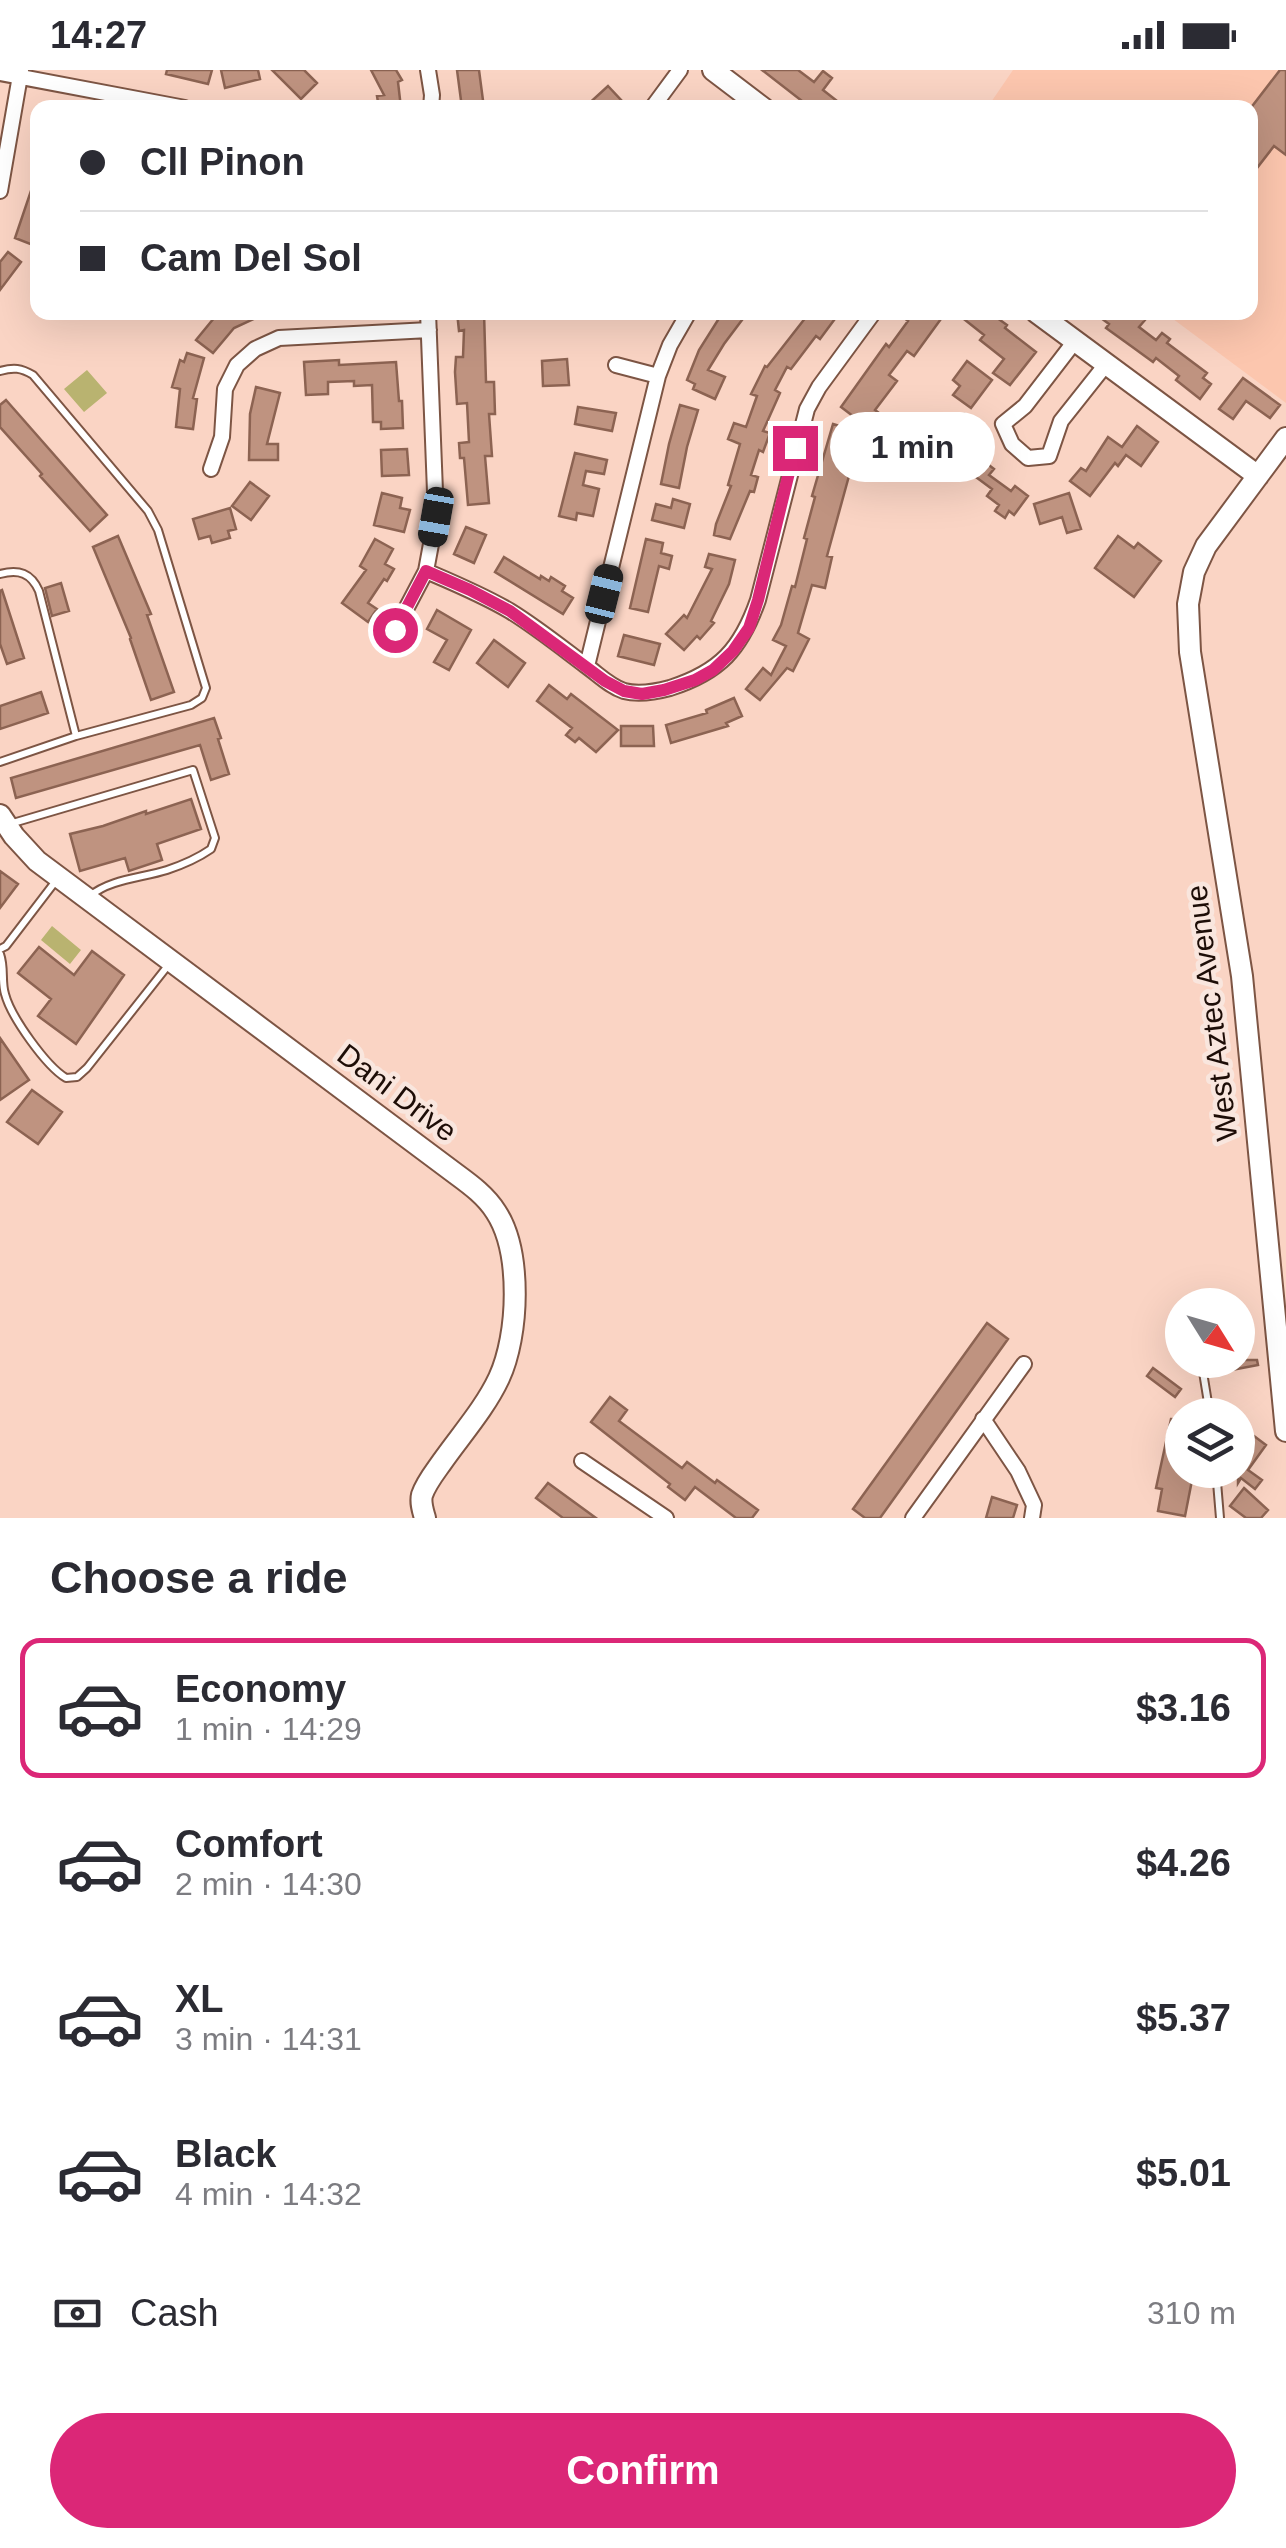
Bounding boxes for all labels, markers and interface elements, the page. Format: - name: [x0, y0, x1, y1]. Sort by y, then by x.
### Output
- text: 14:27: [50, 14, 147, 56]
- text: Cll Pinon: [140, 141, 305, 183]
- text: Cam Del Sol: [140, 237, 362, 279]
- callout: 1 min: [830, 413, 995, 483]
- route end: [773, 426, 818, 471]
- text: 1 min: [871, 429, 954, 465]
- car: [416, 485, 456, 549]
- car: [582, 561, 626, 627]
- route start: [373, 608, 418, 653]
- street label: West Aztec Avenue: [1179, 883, 1244, 1143]
- street label: Dani Drive: [331, 1037, 463, 1148]
- north arrow: [1165, 1288, 1255, 1378]
- map controls: [1165, 1288, 1255, 1488]
- button: layers: [1165, 1398, 1255, 1488]
- text: Choose a ride: [50, 1552, 348, 1603]
- icon: car: [55, 1663, 145, 1753]
- text: Economy: [175, 1668, 346, 1710]
- text: $3.16: [1136, 1687, 1231, 1729]
- text: 1 min · 14:29: [175, 1711, 362, 1747]
- icon: car: [55, 1818, 145, 1908]
- text: Comfort: [175, 1823, 323, 1865]
- text: $4.26: [1136, 1842, 1231, 1884]
- text: 2 min · 14:30: [175, 1866, 362, 1902]
- icon: car: [55, 1973, 145, 2063]
- text: XL: [175, 1978, 224, 2020]
- text: $5.37: [1136, 1997, 1231, 2039]
- text: 3 min · 14:31: [175, 2021, 362, 2057]
- icon: car: [55, 2128, 145, 2218]
- text: Black: [175, 2133, 276, 2175]
- text: $5.01: [1136, 2152, 1231, 2194]
- text: 4 min · 14:32: [175, 2176, 362, 2212]
- icon: cash: [50, 2286, 105, 2341]
- text: Cash: [130, 2292, 219, 2334]
- text: 310 m: [1147, 2295, 1236, 2331]
- button: Confirm: [50, 2413, 1236, 2528]

